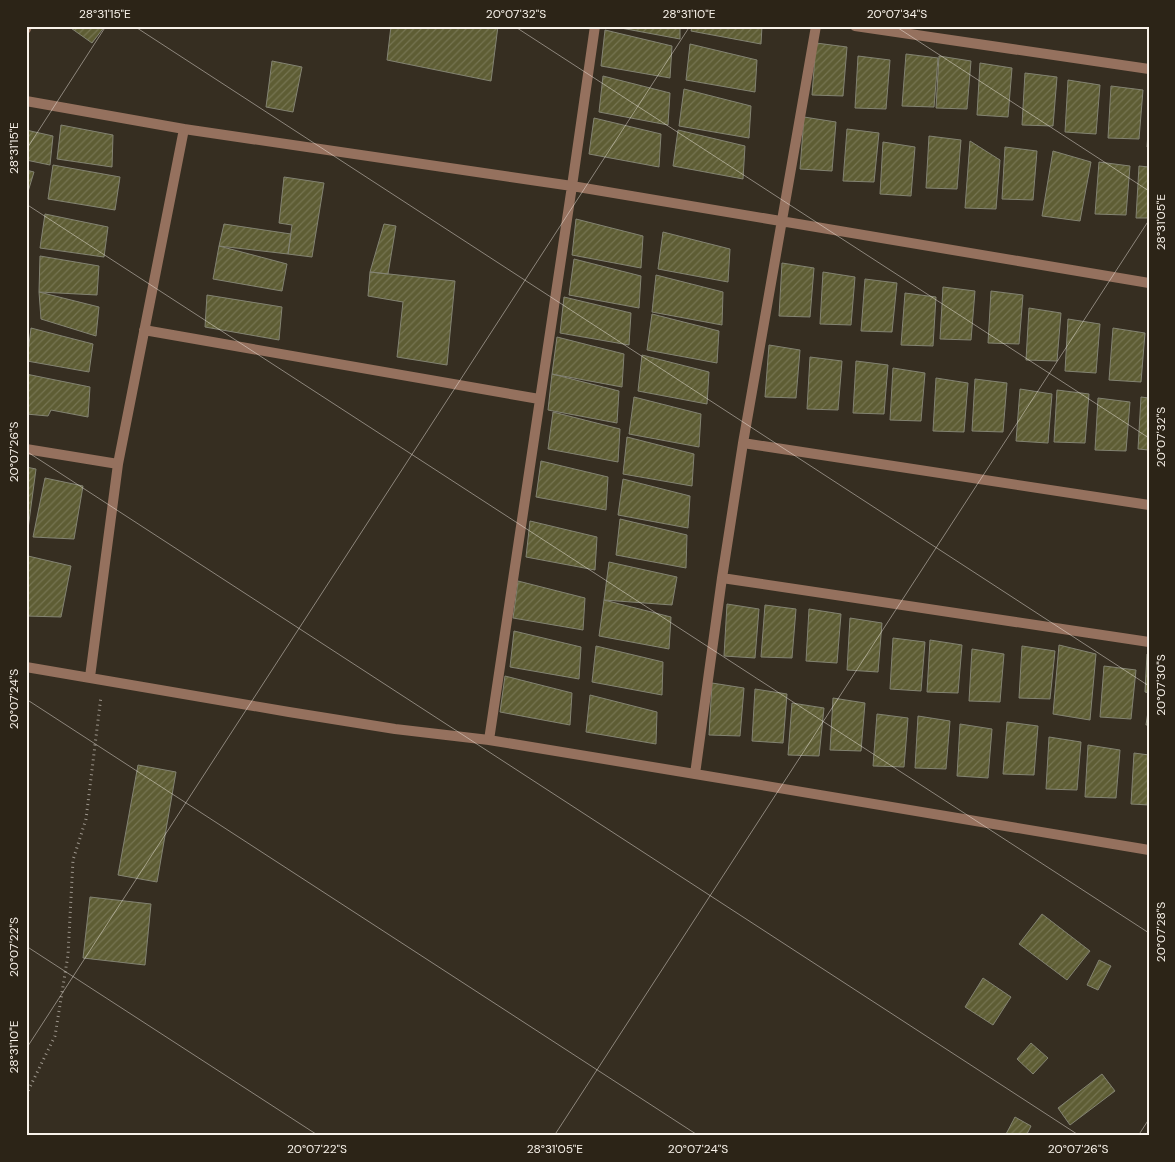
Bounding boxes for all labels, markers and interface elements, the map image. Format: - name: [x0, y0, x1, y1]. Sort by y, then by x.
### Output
- text: 28°31'15"E: [79, 6, 131, 22]
- text: 20°07'32"S: [486, 6, 546, 22]
- text: 28°31'10"E: [663, 6, 716, 22]
- text: 20°07'34"S: [867, 6, 927, 22]
- text: 28°31'15"E: [6, 122, 22, 174]
- text: 28°31'05"E: [1153, 194, 1169, 250]
- text: 20°07'32"S: [1153, 407, 1169, 467]
- text: 20°07'26"S: [6, 422, 22, 482]
- text: 20°07'30"S: [1153, 654, 1169, 716]
- text: 20°07'24"S: [6, 669, 22, 729]
- text: 20°07'28"S: [1153, 902, 1169, 962]
- text: 20°07'22"S: [6, 917, 22, 977]
- text: 28°31'10"E: [6, 1020, 22, 1073]
- text: 20°07'22"S: [287, 1141, 347, 1157]
- text: 28°31'05"E: [527, 1141, 583, 1157]
- text: 20°07'24"S: [668, 1141, 728, 1157]
- text: 20°07'26"S: [1048, 1141, 1108, 1157]

